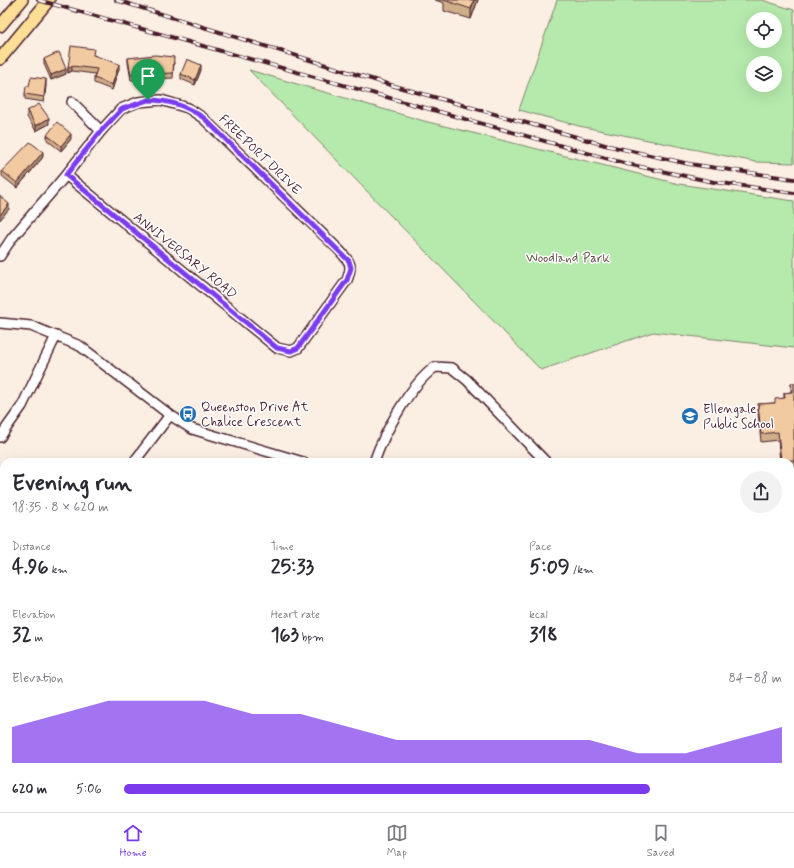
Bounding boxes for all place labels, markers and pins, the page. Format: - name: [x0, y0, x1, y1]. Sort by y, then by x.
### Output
- pin: [131, 59, 165, 100]
- place label: Queenston Drive At Chalice Crescent: [201, 399, 309, 431]
- place label: Ellengale Public School: [703, 401, 774, 433]
- bus stop icon: Queenston Drive At Chalice Crescent: [178, 404, 198, 424]
- school or university icon: Ellengale Public School: [680, 406, 700, 426]

